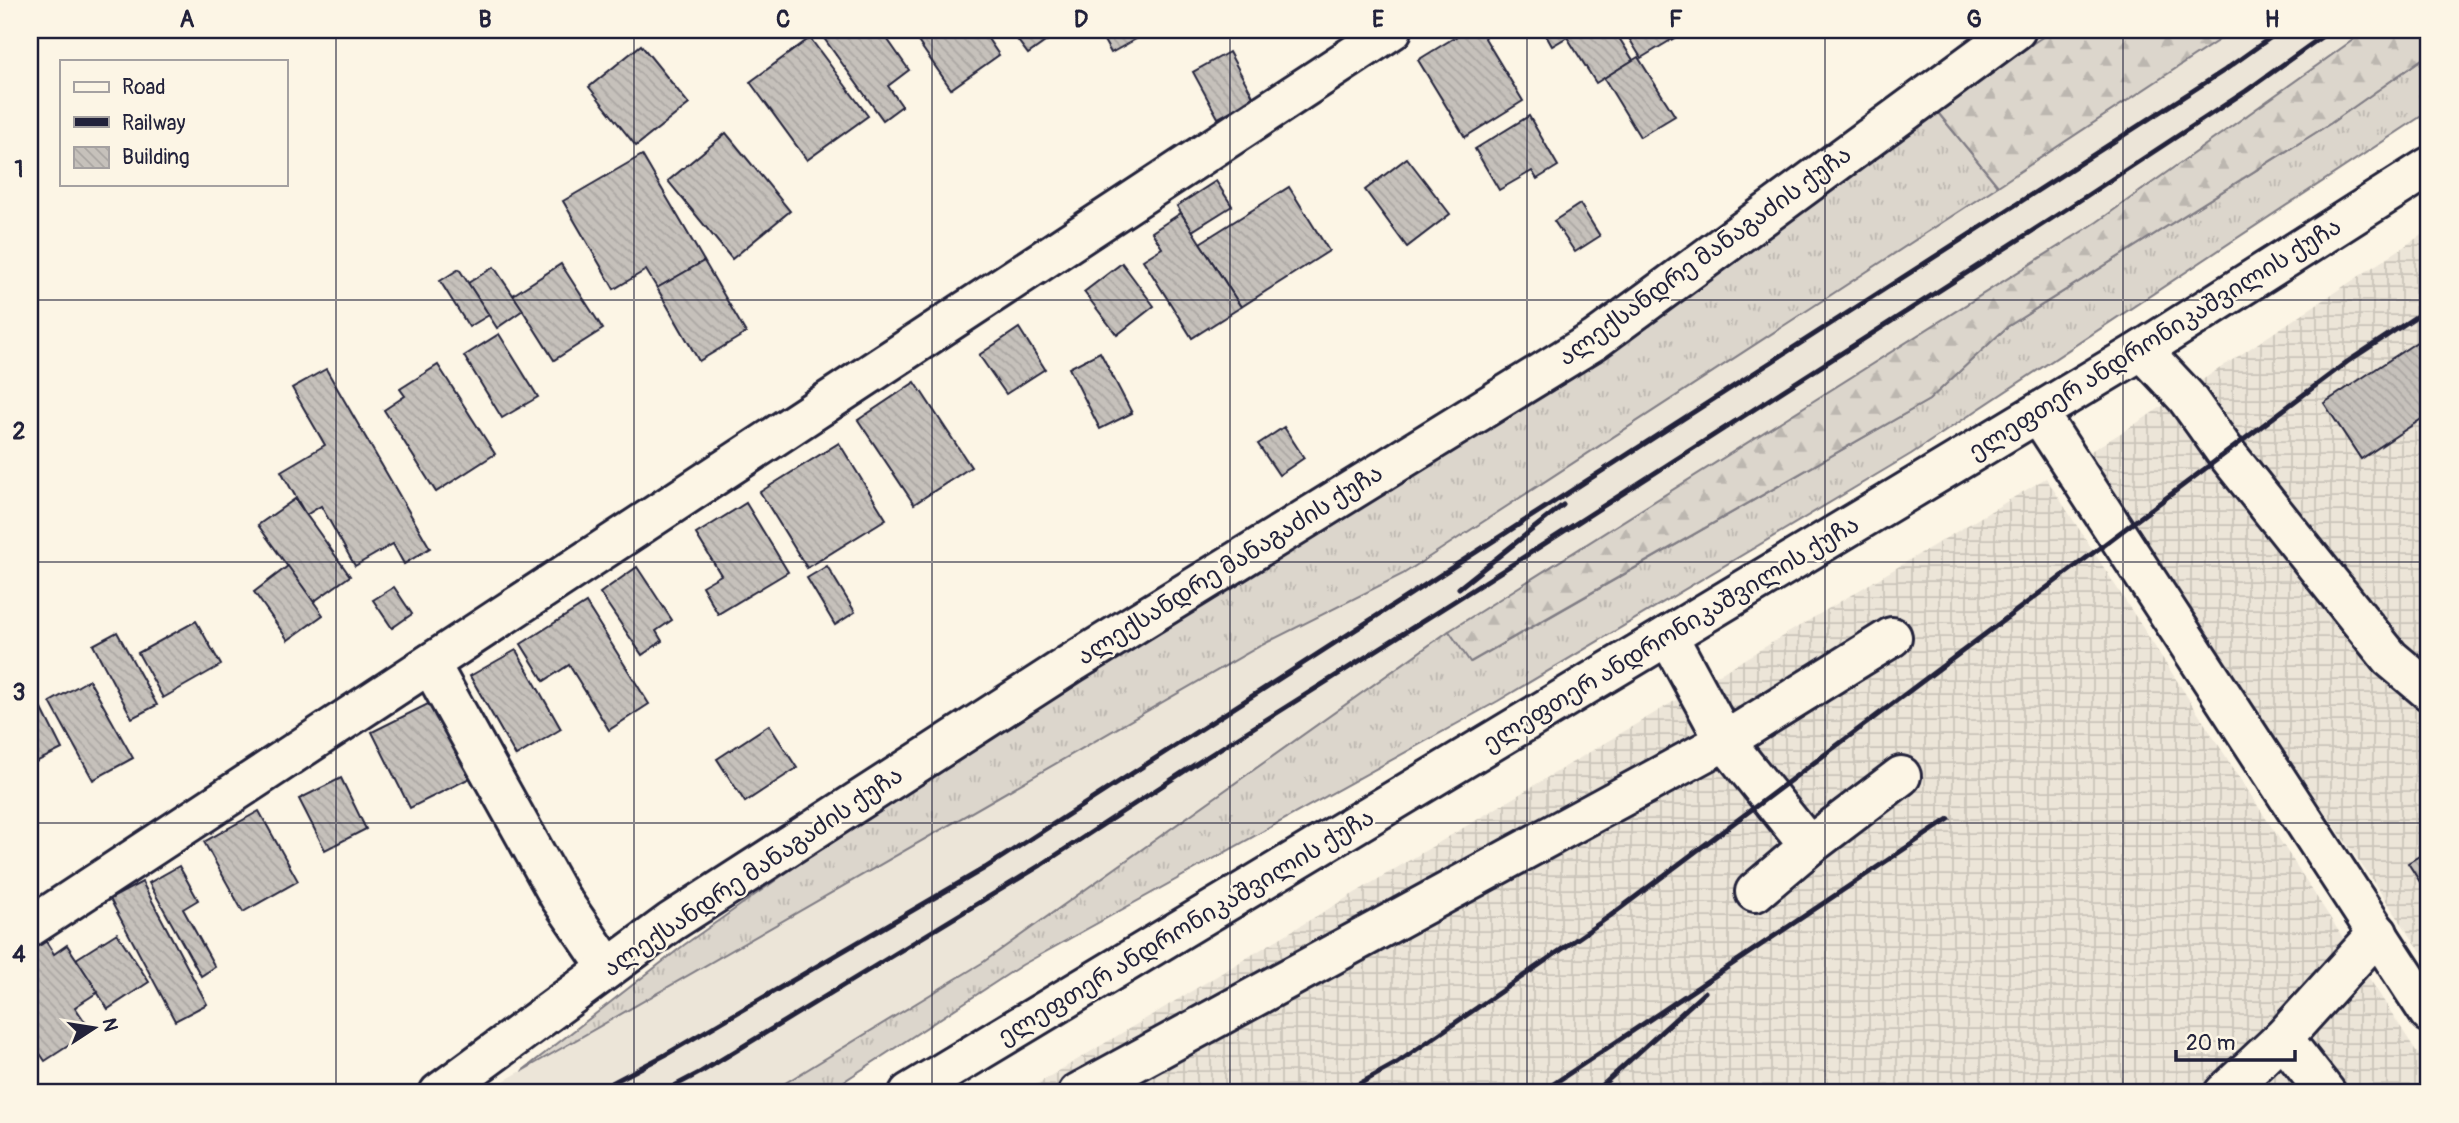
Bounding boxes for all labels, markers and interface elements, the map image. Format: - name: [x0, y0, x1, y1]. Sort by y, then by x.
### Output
- text: A: [180, 5, 195, 34]
- text: B: [478, 5, 492, 34]
- text: C: [776, 5, 790, 34]
- text: D: [1074, 5, 1088, 34]
- text: E: [1372, 5, 1384, 34]
- text: F: [1669, 5, 1683, 34]
- text: G: [1966, 5, 1982, 34]
- text: H: [2265, 5, 2279, 34]
- legend: [60, 60, 287, 186]
- text: Road: [122, 74, 166, 101]
- text: Railway: [122, 110, 186, 137]
- street label: ალექსანდრე მანაგაძის ქუჩა: [1553, 140, 1857, 372]
- text: Building: [122, 144, 189, 171]
- text: 1: [15, 155, 24, 184]
- street label: ელეფთერ ანდრონიკაშვილის ქუჩა: [1963, 212, 2347, 466]
- text: 2: [13, 417, 26, 446]
- street label: ალექსანდრე მანაგაძის ქუჩა: [1072, 459, 1388, 671]
- street label: ელეფთერ ანდრონიკაშვილის ქუჩა: [1478, 510, 1864, 758]
- text: 3: [13, 678, 25, 707]
- street label: ალექსანდრე მანაგაძის ქუჩა: [598, 761, 908, 983]
- street label: ელეფთერ ანდრონიკაშვილის ქუჩა: [993, 803, 1379, 1051]
- text: 4: [12, 940, 26, 969]
- north arrow: [60, 993, 130, 1064]
- text: N: [97, 1016, 123, 1034]
- scale bar: [2176, 1018, 2294, 1062]
- text: 20 m: [2186, 1030, 2235, 1057]

